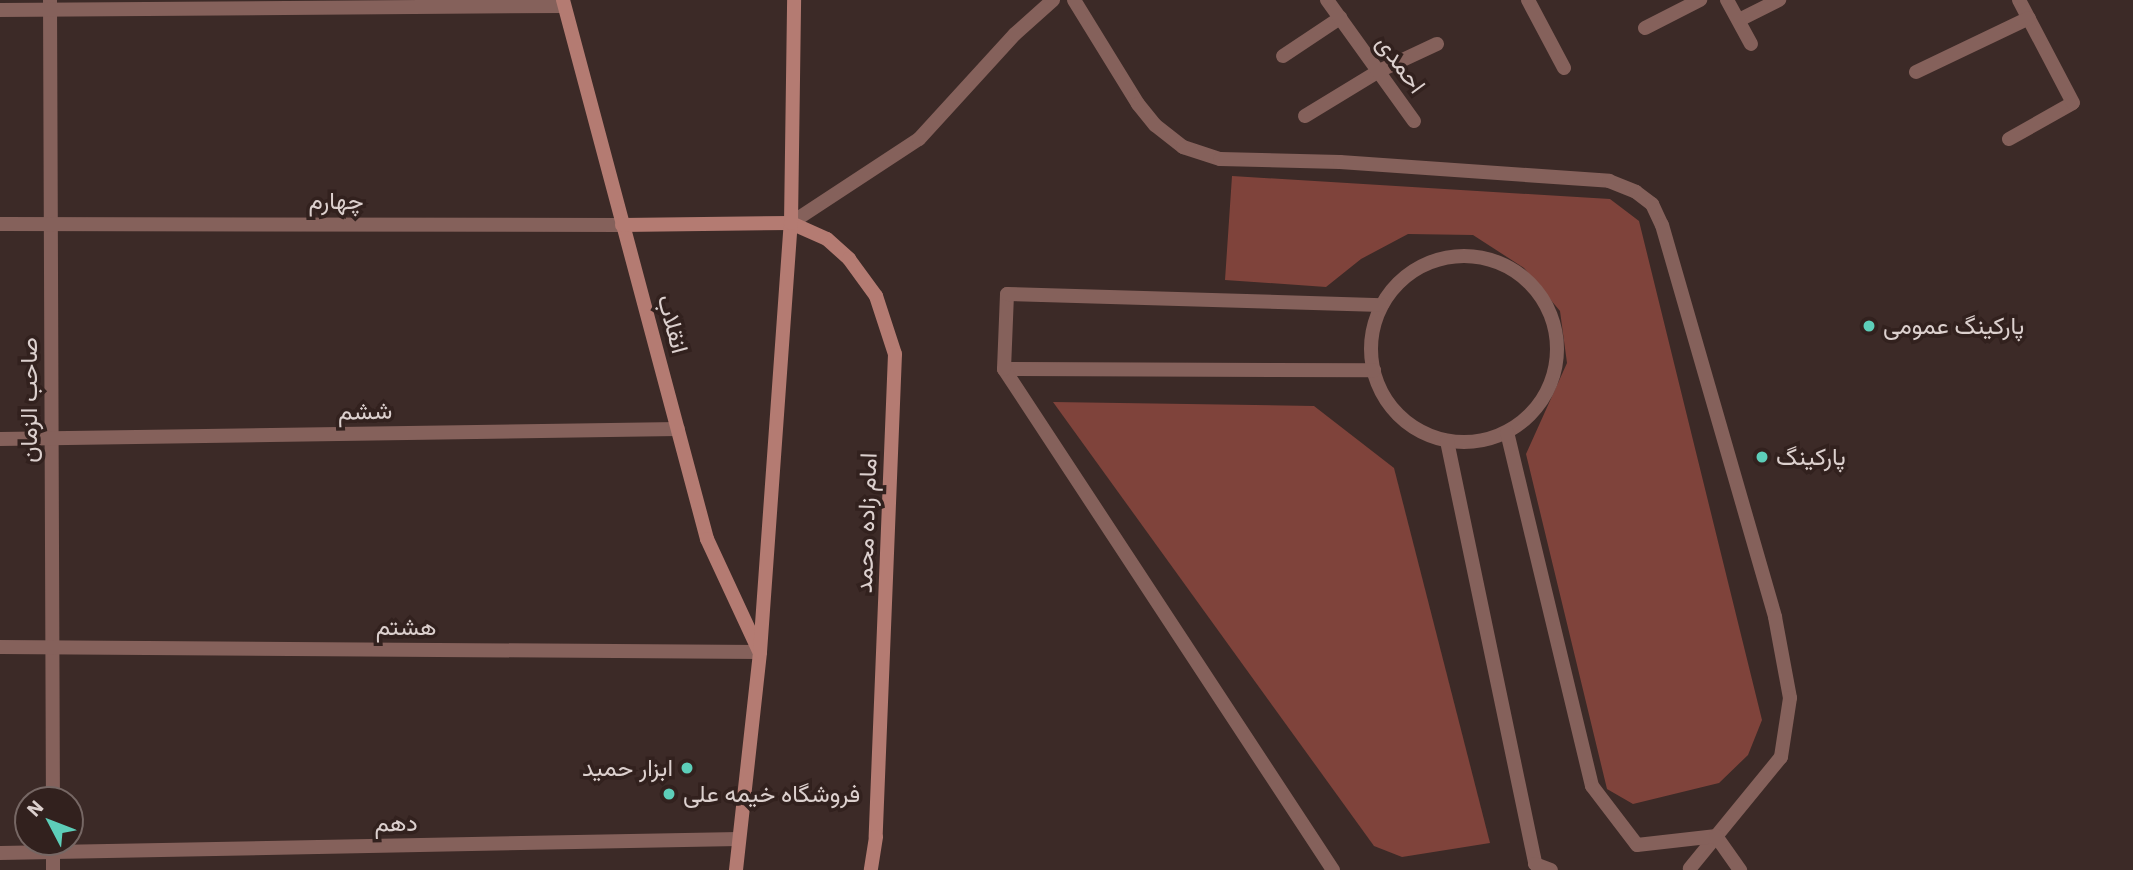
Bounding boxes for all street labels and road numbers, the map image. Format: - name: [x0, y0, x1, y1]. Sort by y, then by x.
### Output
- street label: احمدی: [1370, 29, 1432, 99]
- street label: چهارم: [309, 187, 363, 215]
- street label: انقلاب: [651, 291, 695, 357]
- street label: صاحب الزمان: [15, 337, 43, 463]
- street label: ششم: [338, 396, 392, 426]
- street label: امام زاده محمد: [849, 452, 883, 594]
- street label: هشتم: [376, 613, 436, 641]
- street label: دهم: [374, 808, 418, 838]

